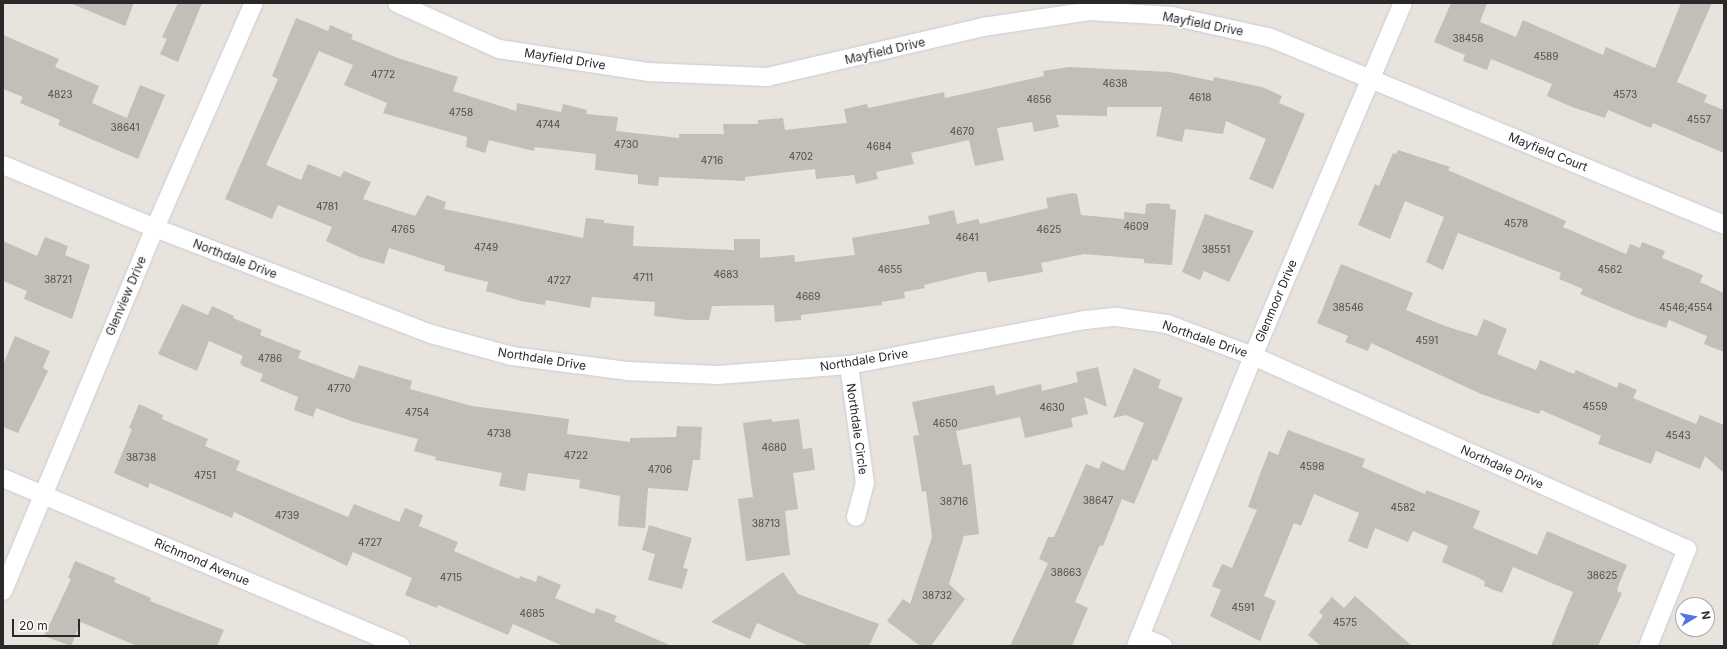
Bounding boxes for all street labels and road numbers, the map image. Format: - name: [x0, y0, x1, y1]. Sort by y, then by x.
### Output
- street label: Mayfield Drive: [1161, 9, 1245, 39]
- street label: Mayfield Drive: [843, 35, 927, 67]
- street label: Mayfield Drive: [523, 45, 607, 73]
- street label: Mayfield Court: [1506, 130, 1590, 174]
- street label: Northdale Drive: [191, 236, 279, 282]
- street label: Glenview Drive: [103, 254, 149, 338]
- street label: Glenmoor Drive: [1252, 257, 1300, 345]
- street label: Northdale Drive: [1161, 318, 1249, 360]
- street label: Northdale Drive: [497, 345, 587, 373]
- street label: Northdale Drive: [819, 346, 909, 374]
- street label: Northdale Circle: [843, 382, 871, 476]
- street label: Northdale Drive: [1458, 442, 1546, 492]
- street label: Richmond Avenue: [152, 535, 252, 589]

